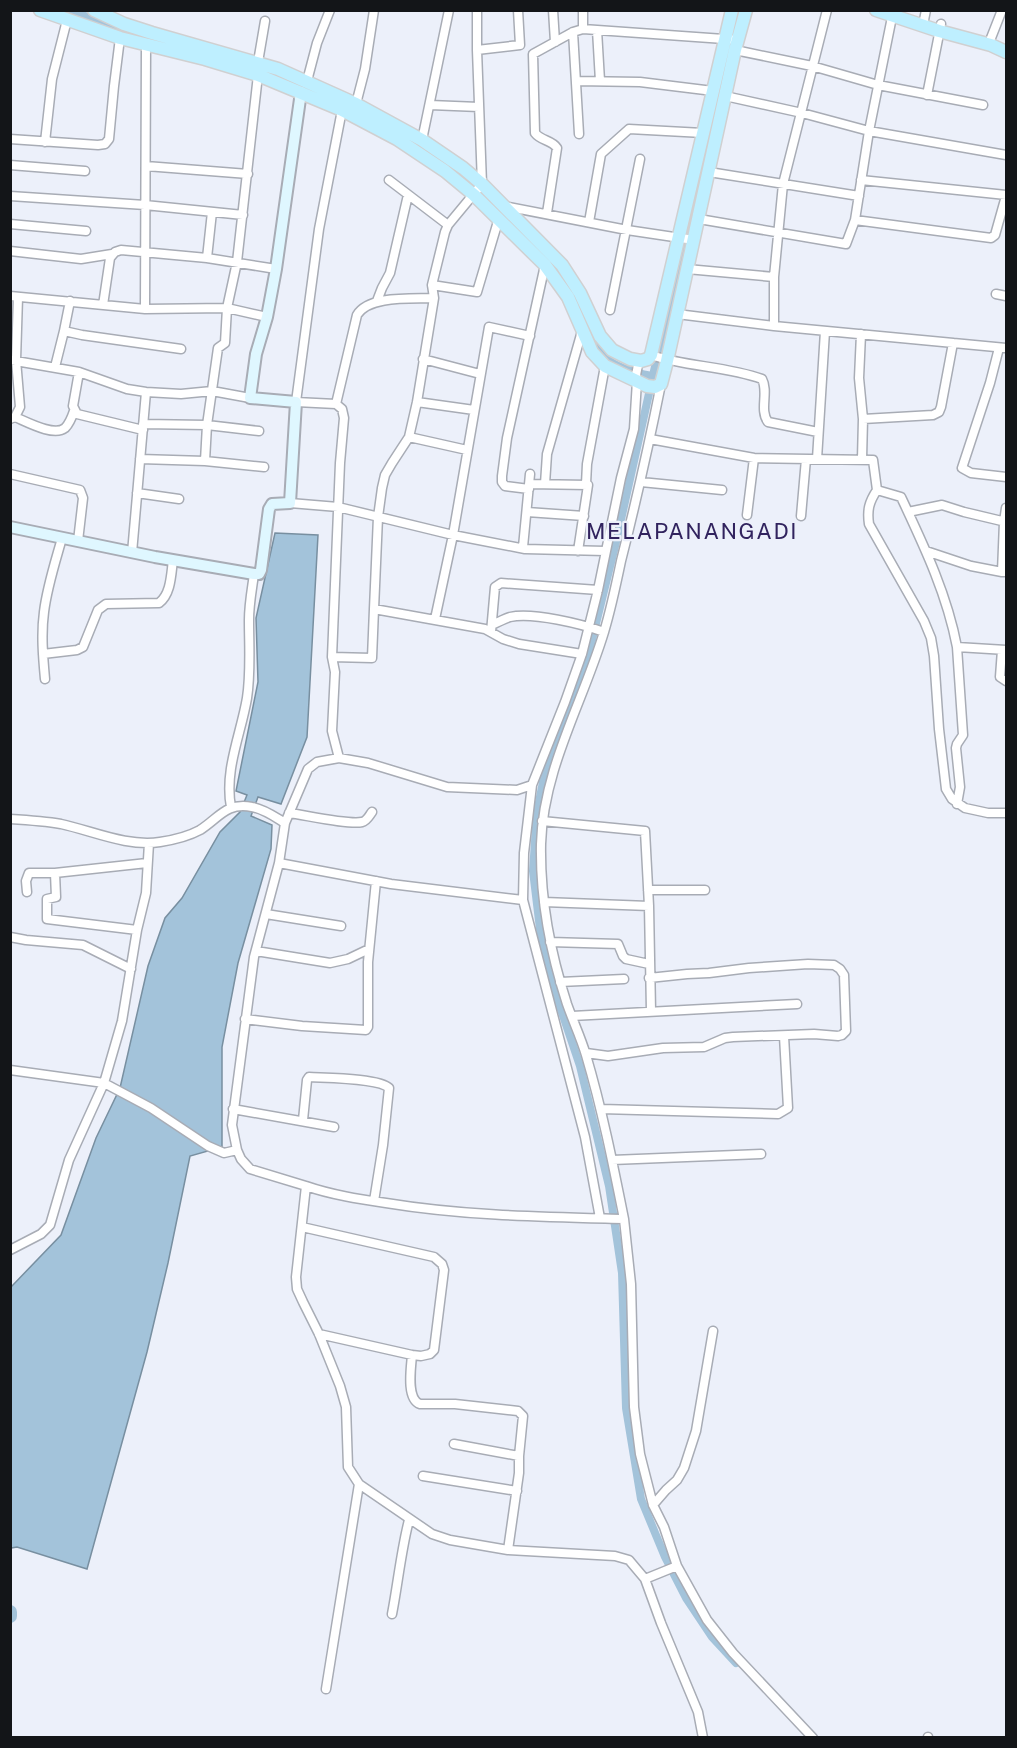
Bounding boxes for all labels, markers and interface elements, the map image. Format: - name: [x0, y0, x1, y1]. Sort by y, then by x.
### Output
- district label: MELAPANANGADI: [586, 518, 798, 544]

